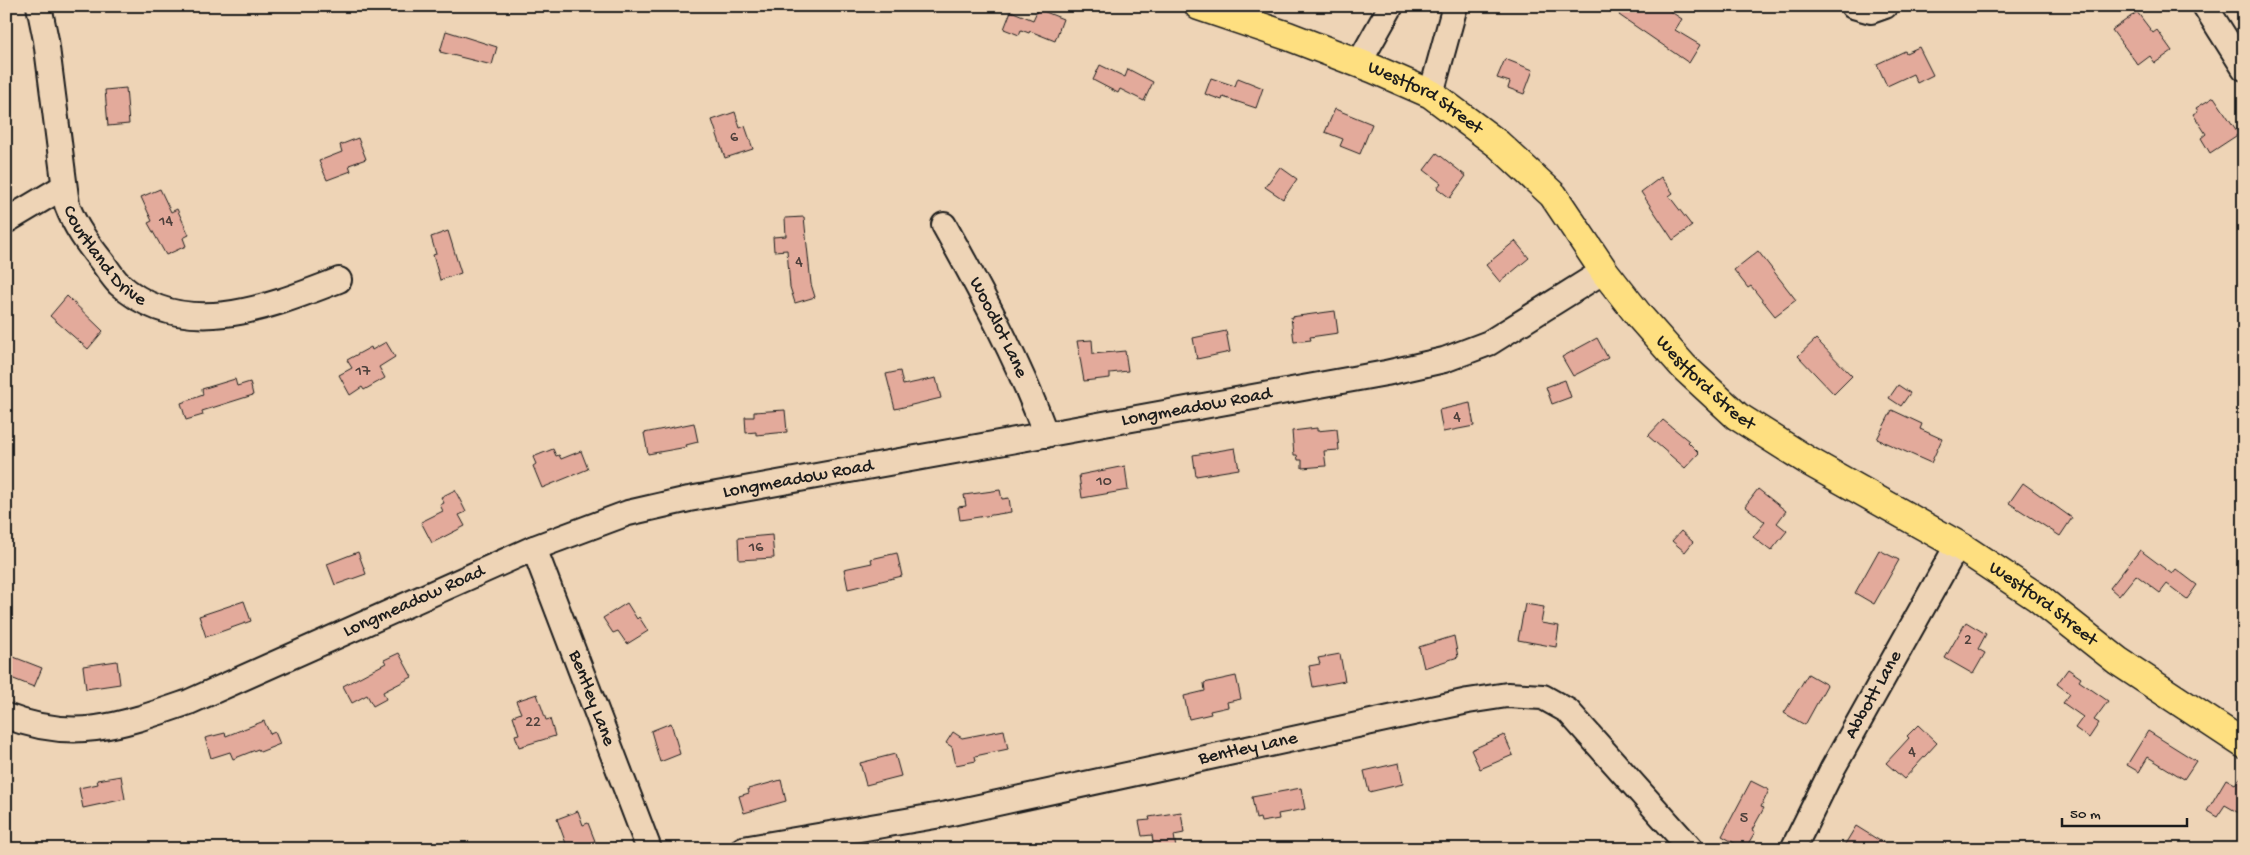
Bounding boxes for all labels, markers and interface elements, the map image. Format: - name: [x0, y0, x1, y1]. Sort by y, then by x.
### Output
- street label: Westford Street: [1364, 56, 1489, 141]
- house number: 6: [730, 129, 739, 148]
- street label: Courtland Drive: [57, 202, 150, 312]
- house number: 14: [158, 213, 173, 232]
- house number: 4: [795, 254, 803, 273]
- street label: Woodlot Lane: [963, 273, 1033, 382]
- street label: Westford Street: [1650, 331, 1761, 437]
- house number: 17: [355, 363, 371, 382]
- street label: Longmeadow Road: [1120, 382, 1275, 432]
- house number: 4: [1453, 409, 1461, 428]
- street label: Longmeadow Road: [721, 454, 877, 504]
- house number: 10: [1095, 473, 1112, 492]
- house number: 16: [748, 539, 764, 558]
- street label: Westford Street: [1984, 557, 2104, 653]
- street label: Longmeadow Road: [340, 559, 490, 643]
- house number: 2: [1964, 632, 1972, 651]
- street label: Bentley Lane: [562, 646, 620, 750]
- street label: Abbott Lane: [1840, 647, 1908, 743]
- house number: 22: [525, 714, 541, 733]
- street label: Bentley Lane: [1195, 727, 1300, 771]
- house number: 4: [1908, 744, 1916, 763]
- scale bar: [2062, 795, 2188, 827]
- text: 50 m: [2070, 806, 2101, 824]
- house number: 5: [1740, 810, 1748, 829]

